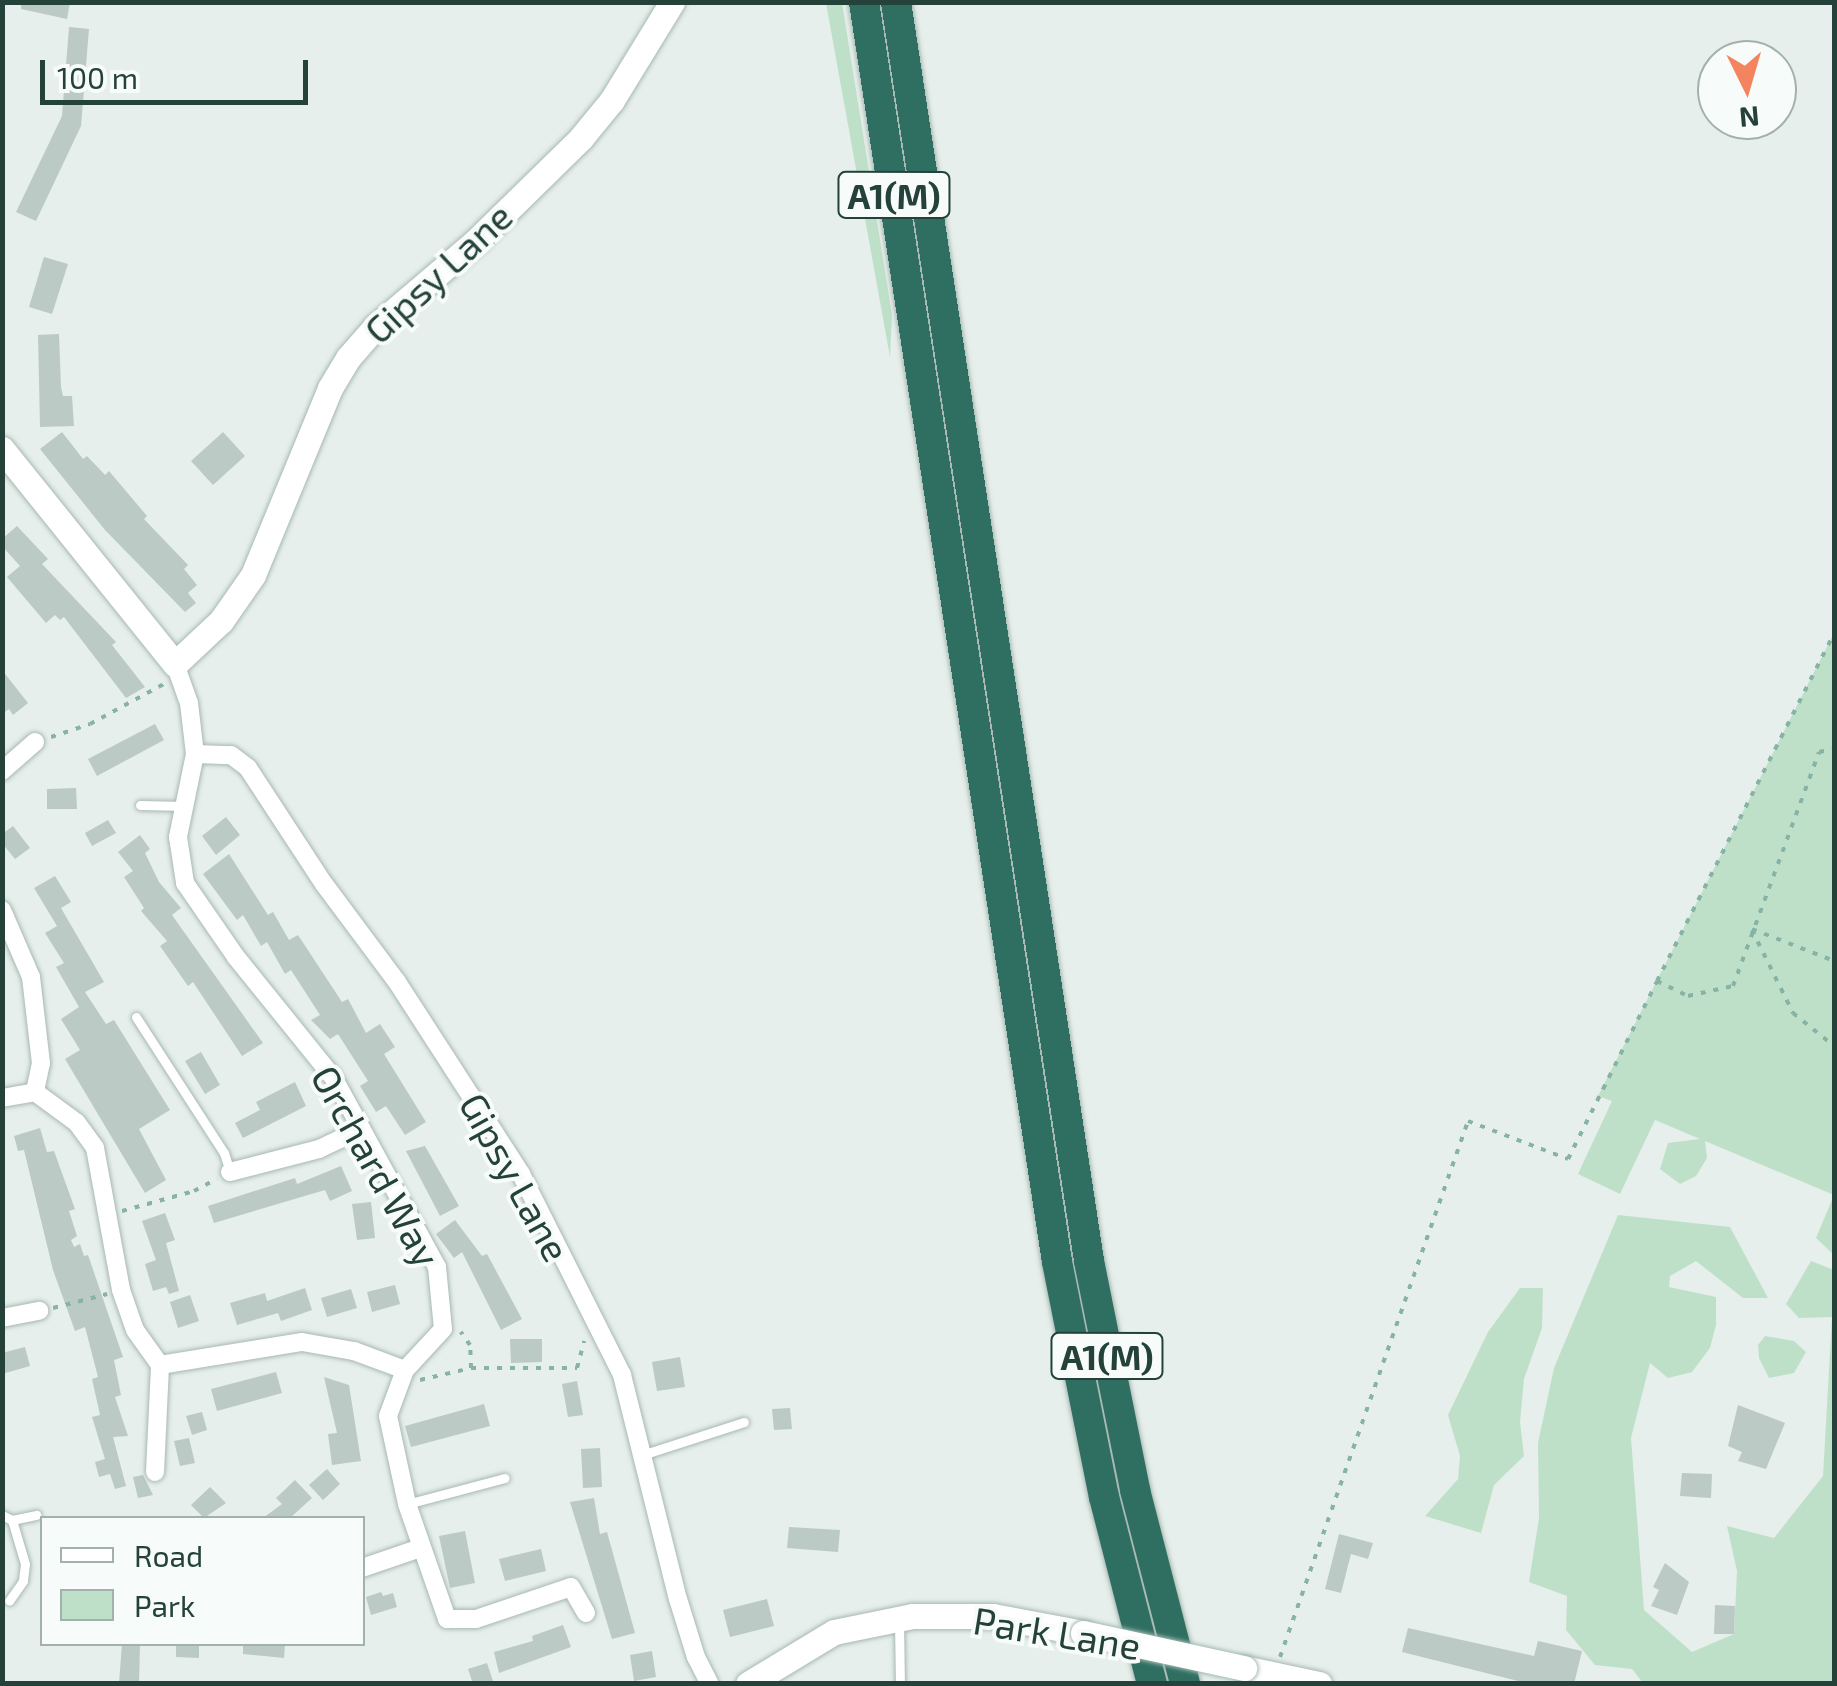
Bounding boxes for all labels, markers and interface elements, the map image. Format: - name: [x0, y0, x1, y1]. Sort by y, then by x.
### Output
- scale bar: [45, 40, 312, 102]
- north arrow: [1697, 40, 1797, 140]
- text: 100 m: [57, 59, 138, 95]
- text: N: [1738, 100, 1761, 136]
- road number: A1(M): [836, 165, 952, 225]
- street label: Gipsy Lane: [354, 193, 522, 353]
- street label: Orchard Way: [302, 1057, 450, 1275]
- street label: Gipsy Lane: [450, 1085, 580, 1269]
- road number: A1(M): [1050, 1326, 1164, 1386]
- legend: [40, 1516, 365, 1646]
- text: Road: [134, 1537, 203, 1573]
- text: Park: [134, 1587, 195, 1623]
- street label: Park Lane: [970, 1597, 1144, 1669]

